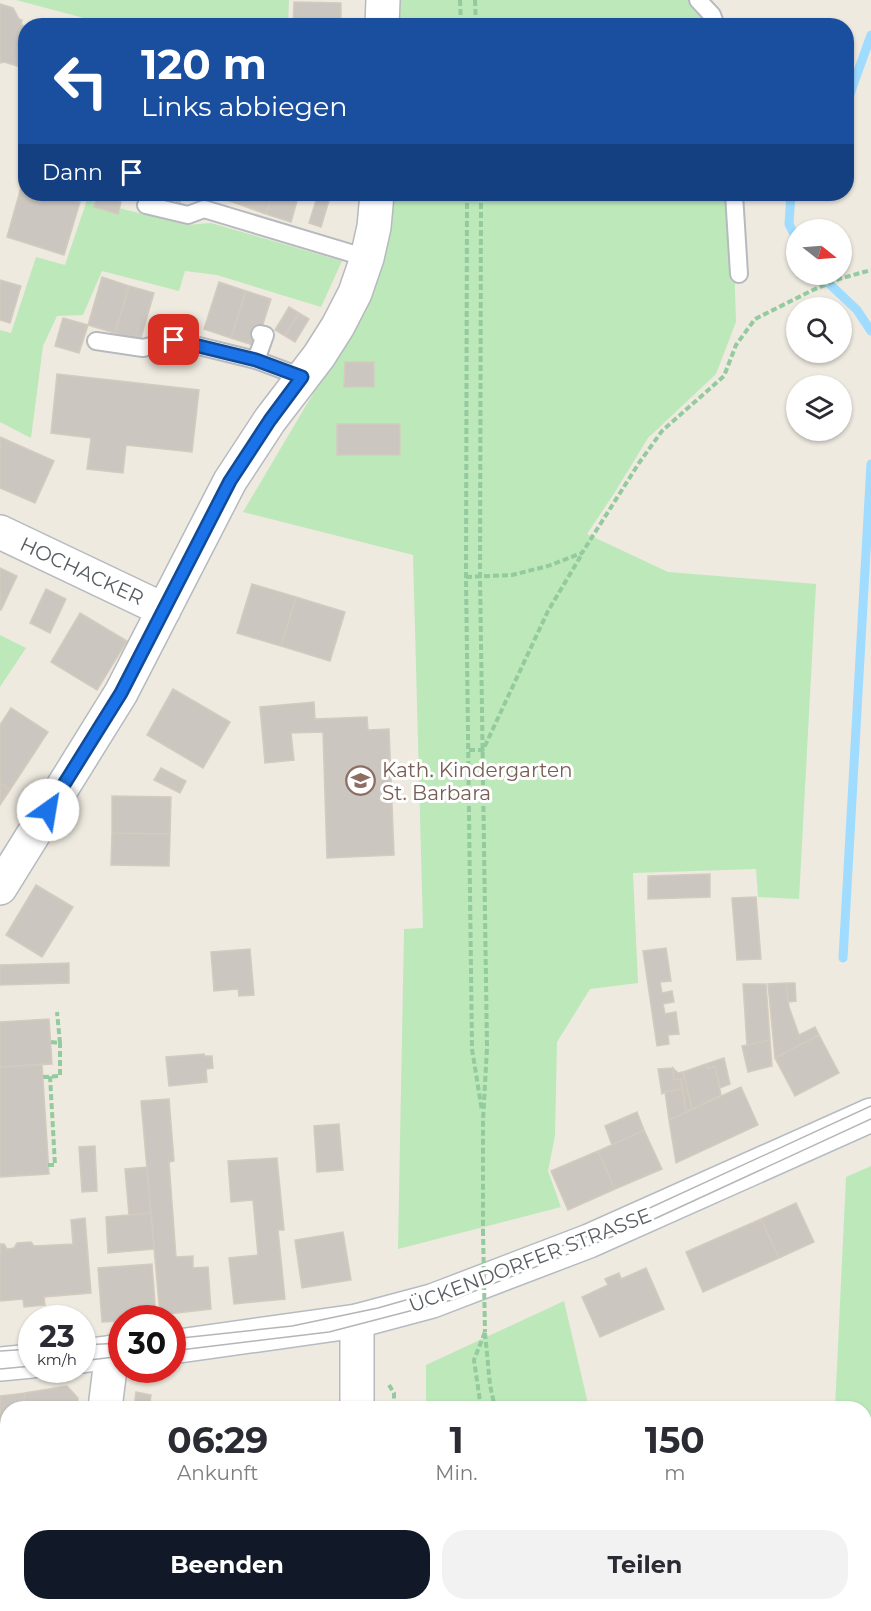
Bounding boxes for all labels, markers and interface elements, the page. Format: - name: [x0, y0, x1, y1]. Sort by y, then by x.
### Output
- text: 120 m: [141, 38, 267, 90]
- icon: left: [42, 42, 120, 120]
- text: Links abbiegen: [141, 90, 348, 123]
- icon: arrive: [115, 156, 148, 189]
- text: Dann: [42, 159, 103, 186]
- north arrow: [786, 219, 852, 285]
- map controls: [786, 219, 852, 441]
- button: search: [786, 297, 852, 363]
- pin: [148, 314, 199, 365]
- icon: arrive: [157, 323, 190, 356]
- button: layers: [786, 375, 852, 441]
- street label: HOCHACKER: [16, 532, 148, 610]
- place label: Kath. Kindergarten St. Barbara: [382, 758, 573, 805]
- school or university icon: Kath. Kindergarten St. Barbara: [345, 765, 377, 797]
- position arrow: [16, 778, 80, 842]
- street label: ÜCKENDORFER STRASSE: [405, 1203, 655, 1317]
- speed limit sign: 30: [108, 1305, 186, 1383]
- text: 23: [39, 1318, 75, 1355]
- text: km/h: [37, 1350, 77, 1369]
- text: 06:29: [167, 1418, 268, 1462]
- text: 1: [449, 1418, 464, 1462]
- text: 150: [645, 1418, 705, 1462]
- text: Ankunft: [177, 1461, 258, 1485]
- text: Min.: [435, 1461, 478, 1485]
- text: m: [664, 1461, 685, 1485]
- button: Beenden: [24, 1530, 430, 1599]
- button: Teilen: [442, 1530, 848, 1599]

